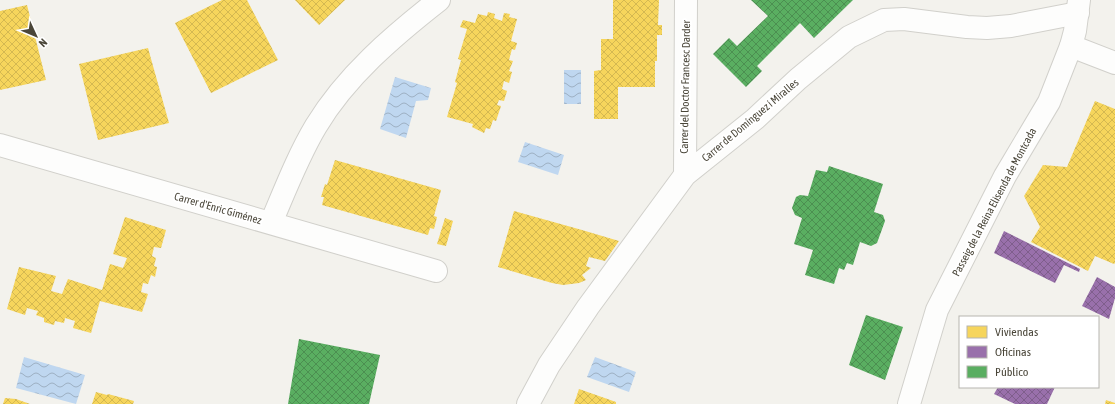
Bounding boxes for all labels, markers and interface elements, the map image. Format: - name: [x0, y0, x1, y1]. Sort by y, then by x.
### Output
- north arrow: [16, 16, 56, 56]
- street label: Carrer del Doctor Francesc Darder: [678, 19, 692, 154]
- text: N: [37, 36, 50, 49]
- street label: Carrer de Domínguez i Miralles: [699, 76, 801, 164]
- street label: Passeig de la Reina Elisenda de Montcada: [950, 126, 1038, 278]
- street label: Carrer d'Enric Giménez: [173, 190, 263, 226]
- legend: [959, 316, 1099, 388]
- text: Viviendas: [995, 325, 1038, 339]
- text: Oficinas: [995, 345, 1031, 359]
- text: Público: [995, 365, 1029, 379]

